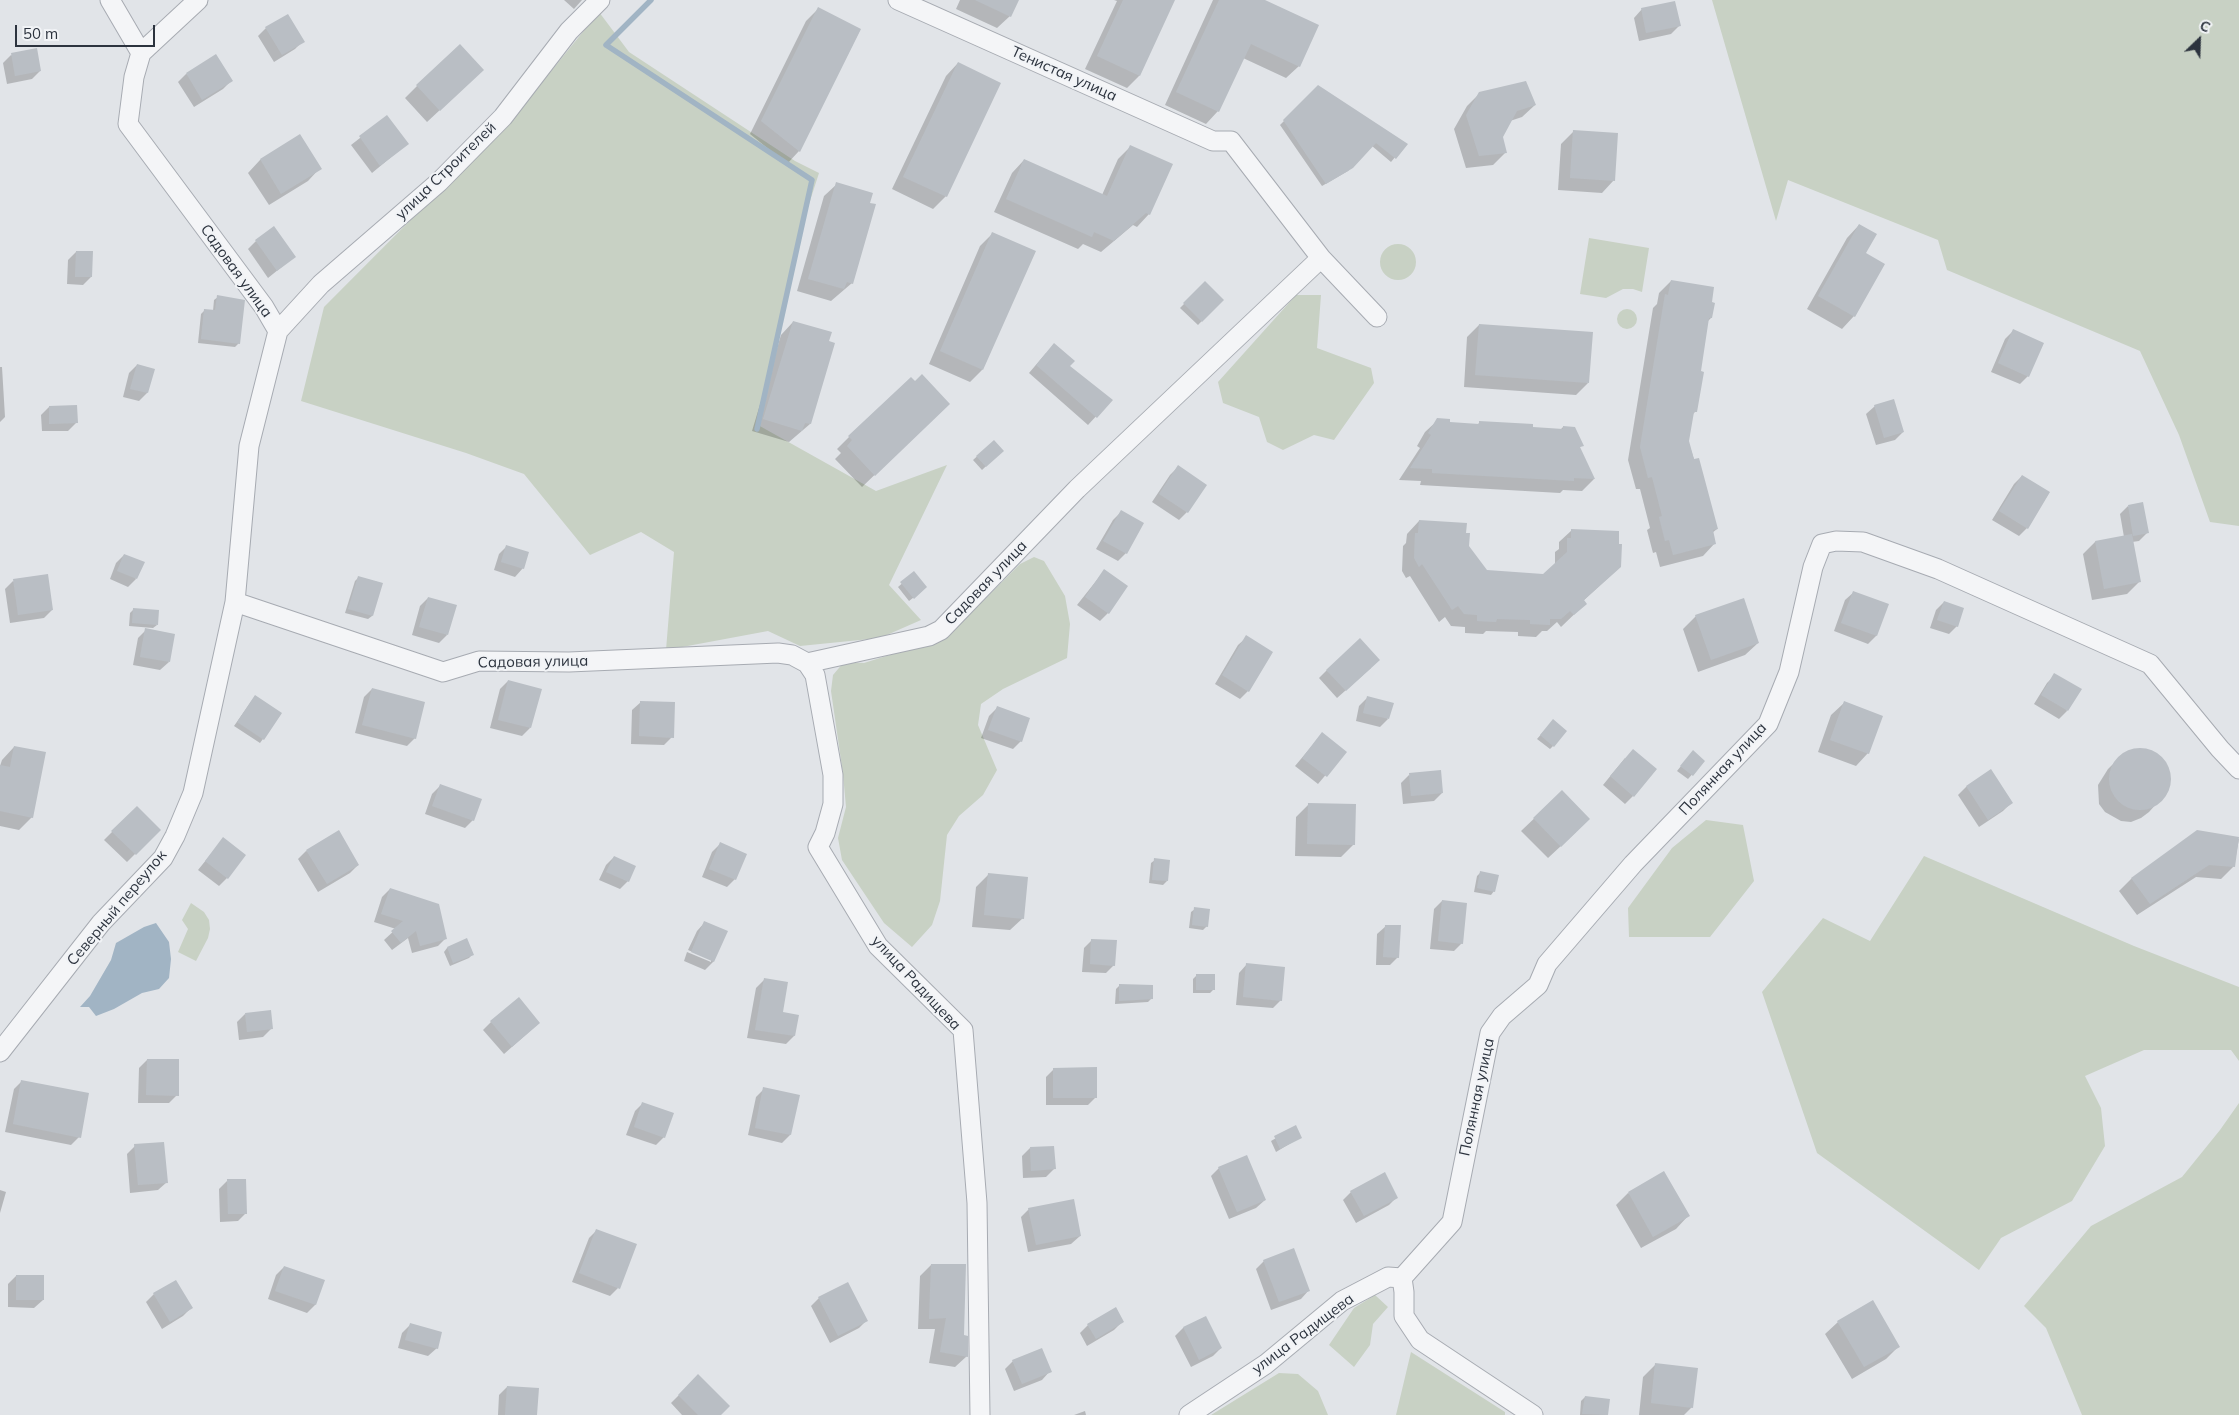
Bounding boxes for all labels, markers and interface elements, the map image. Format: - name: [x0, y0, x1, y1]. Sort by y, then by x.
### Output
- scale bar: [18, 15, 158, 47]
- north arrow: [2174, 15, 2224, 65]
- text: С: [2197, 16, 2213, 36]
- text: 50 m: [23, 24, 58, 43]
- street label: Тенистая улица: [1008, 43, 1120, 105]
- street label: улица Строителей: [392, 118, 500, 224]
- street label: Садовая улица: [196, 221, 276, 321]
- street label: Садовая улица: [941, 537, 1031, 629]
- street label: Садовая улица: [478, 652, 588, 672]
- street label: Полянная улица: [1675, 719, 1771, 819]
- street label: Северный переулок: [63, 847, 171, 969]
- street label: улица Радищева: [868, 932, 964, 1034]
- street label: Полянная улица: [1456, 1036, 1498, 1158]
- street label: улица Радищева: [1249, 1290, 1357, 1378]

